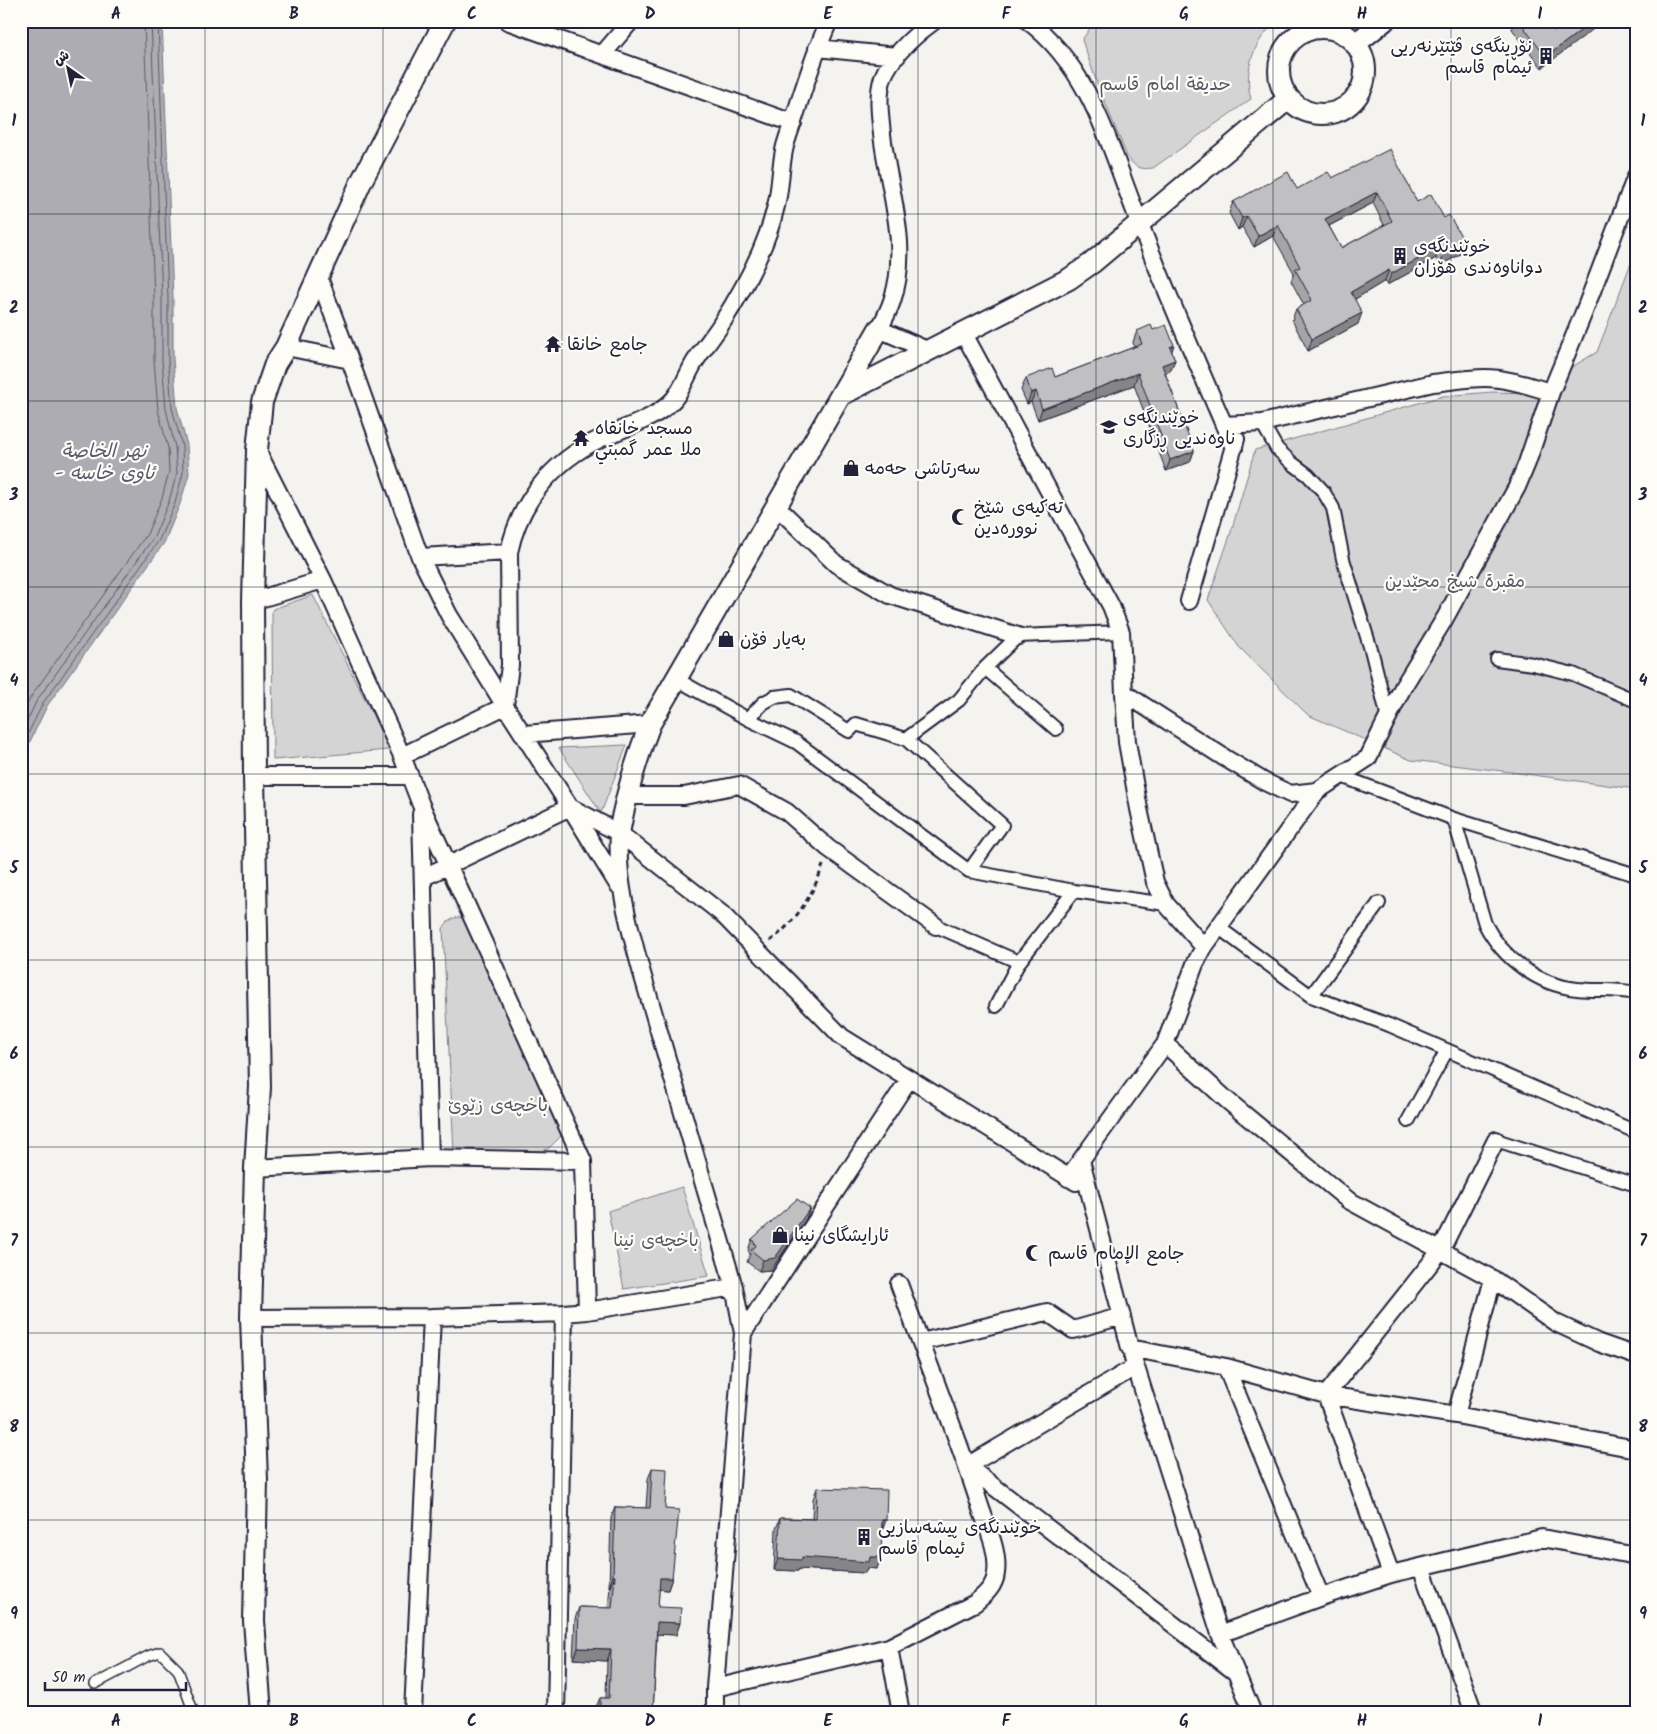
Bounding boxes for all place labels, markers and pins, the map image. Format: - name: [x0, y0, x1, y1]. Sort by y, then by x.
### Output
- place label: نۆڕینگەی ڤێتێرنەریی ئیمام قاسم: [1391, 33, 1532, 83]
- building icon: نۆڕینگەی ڤێتێرنەریی ئیمام قاسم: [1536, 46, 1556, 66]
- place label: خوێندنگەی دواناوەندی هۆزان: [1414, 233, 1543, 283]
- building icon: خوێندنگەی دواناوەندی هۆزان: [1390, 246, 1410, 266]
- place label: جامع خانقا: [567, 331, 648, 360]
- temple icon: جامع خانقا: [543, 334, 563, 354]
- place label: خوێندنگەی ناوەندیی ڕزگاری: [1123, 404, 1235, 454]
- place label: مسجد خانقاه ملا عمر گمبتي: [595, 415, 702, 465]
- school or university icon: خوێندنگەی ناوەندیی ڕزگاری: [1099, 417, 1119, 437]
- temple icon: مسجد خانقاه ملا عمر گمبتي: [571, 428, 591, 448]
- place label: سەرتاشی حەمە: [865, 455, 981, 484]
- shop icon: سەرتاشی حەمە: [841, 458, 861, 478]
- place label: تەکیەی شێخ نوورەدین: [974, 494, 1064, 544]
- mosque icon: تەکیەی شێخ نوورەدین: [950, 507, 970, 527]
- place label: بەیار فۆن: [740, 626, 806, 655]
- shop icon: بەیار فۆن: [716, 629, 736, 649]
- place label: ئارایشگای نینا: [794, 1222, 889, 1251]
- shop icon: ئارایشگای نینا: [770, 1225, 790, 1245]
- place label: جامع الإمام قاسم: [1048, 1240, 1185, 1269]
- mosque icon: جامع الإمام قاسم: [1024, 1243, 1044, 1263]
- place label: خوێندنگەی پیشەسازیی ئیمام قاسم: [878, 1514, 1041, 1564]
- building icon: خوێندنگەی پیشەسازیی ئیمام قاسم: [854, 1527, 874, 1547]

